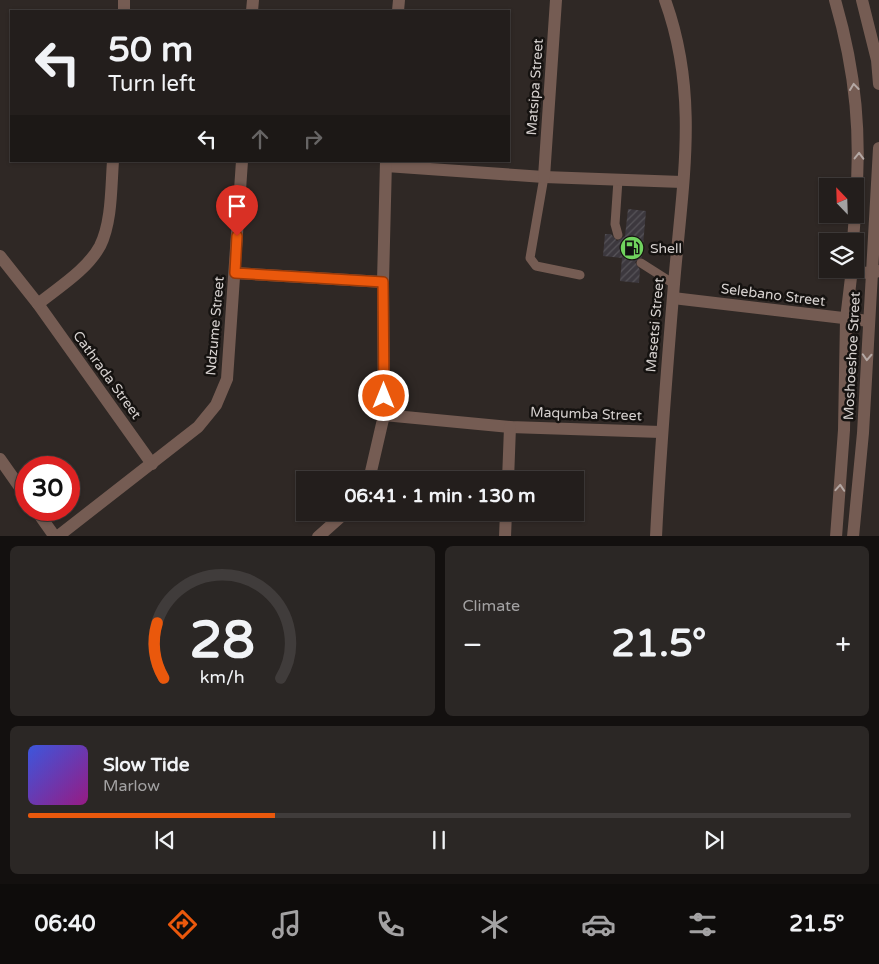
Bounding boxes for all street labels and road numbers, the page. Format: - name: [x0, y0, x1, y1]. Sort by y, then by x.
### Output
- street label: Matsipa Street: [523, 37, 547, 136]
- street label: Ndzume Street: [202, 275, 228, 376]
- street label: Masetsi Street: [642, 276, 668, 373]
- street label: Selebano Street: [720, 280, 827, 310]
- street label: Moshoeshoe Street: [840, 291, 864, 421]
- street label: Cathrada Street: [69, 328, 145, 423]
- street label: Maqumba Street: [530, 404, 643, 424]

